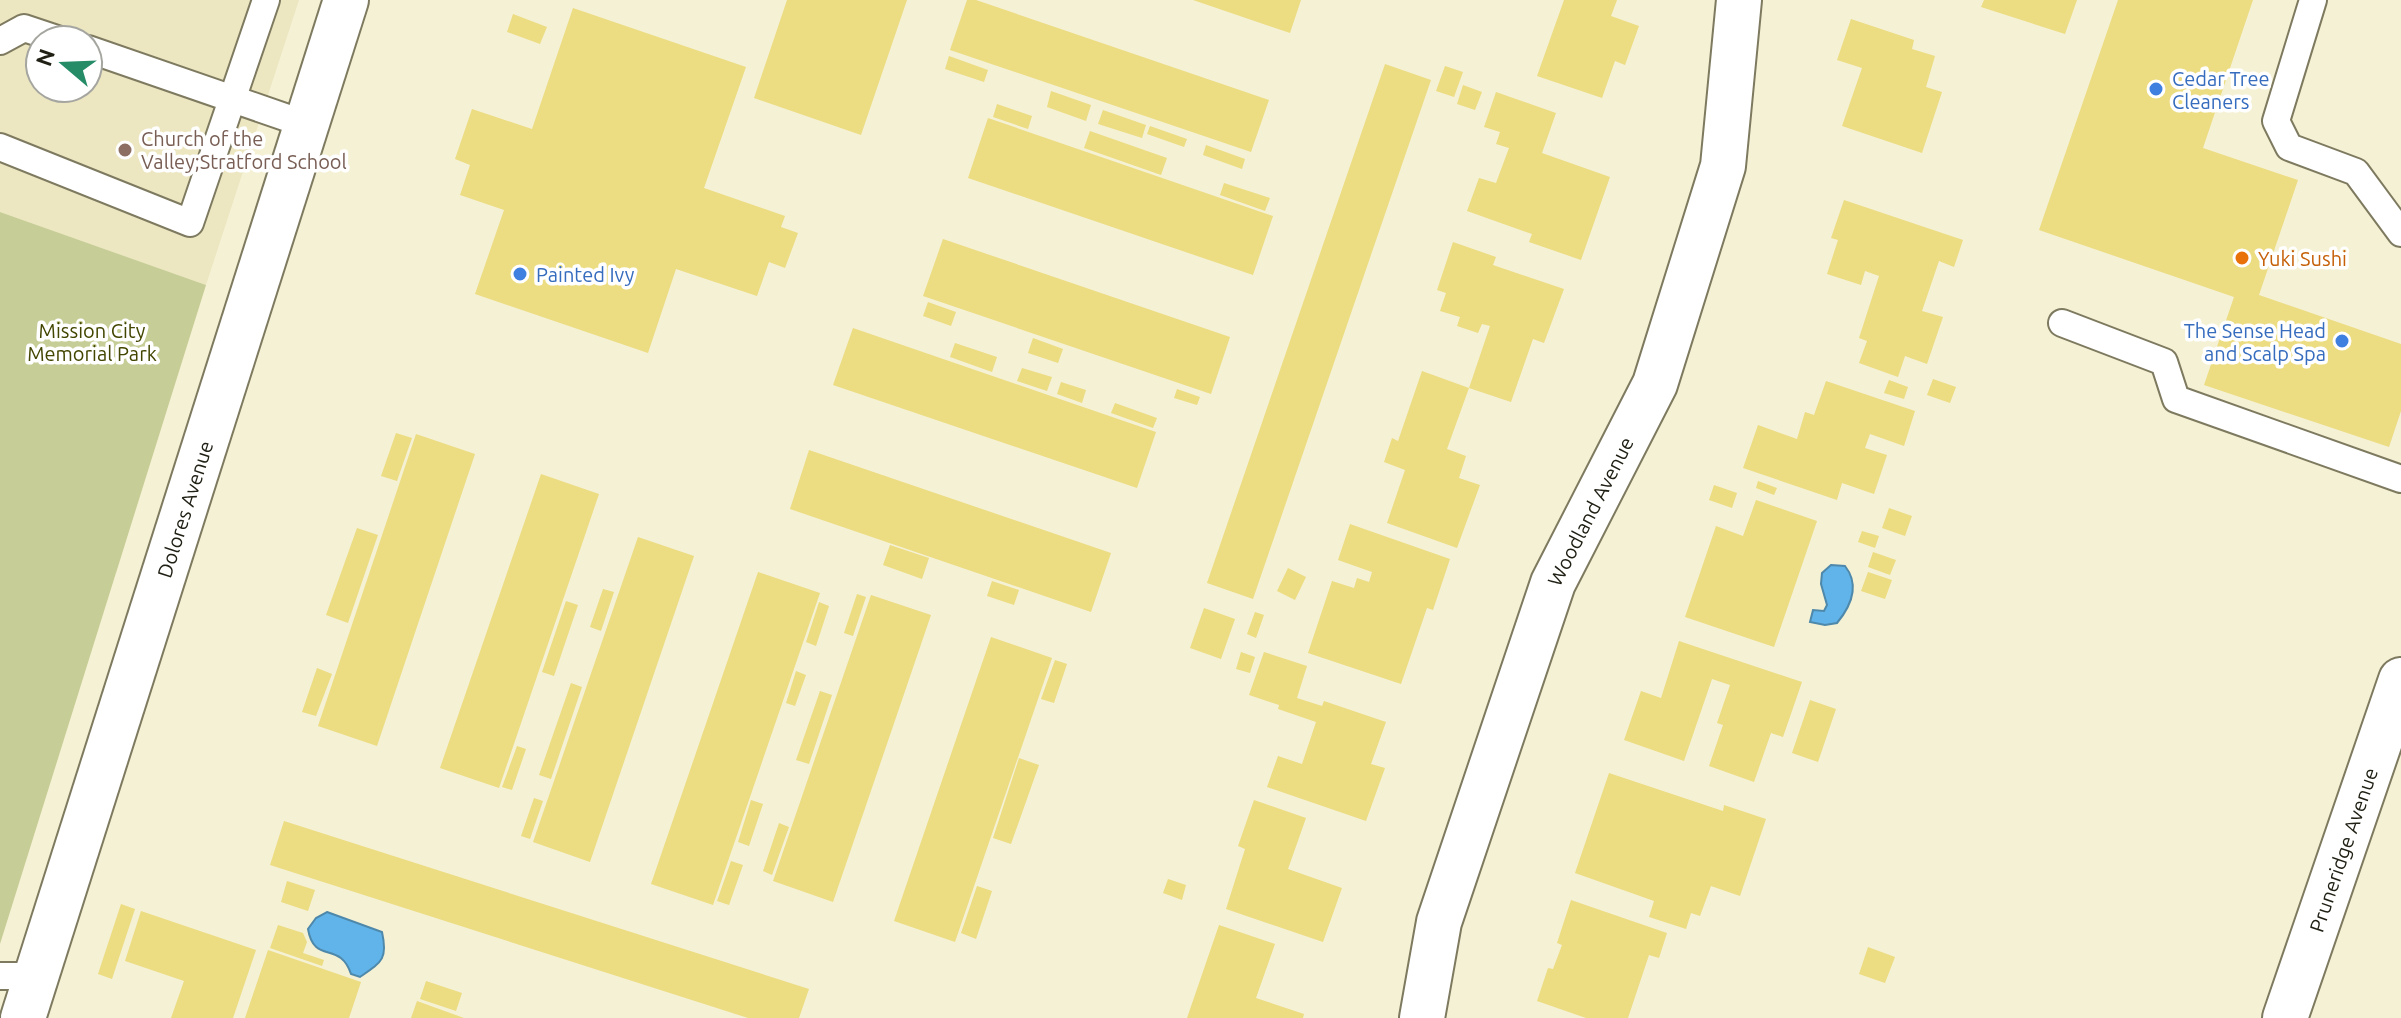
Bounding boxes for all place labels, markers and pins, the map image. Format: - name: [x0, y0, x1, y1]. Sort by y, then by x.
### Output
- place label: Cedar Tree Cleaners: [2172, 67, 2270, 113]
- marker: Cedar Tree Cleaners: [2147, 80, 2165, 98]
- place label: Church of the Valley;Stratford School: [141, 127, 347, 173]
- marker: Church of the Valley;Stratford School: [116, 141, 134, 159]
- place label: Yuki Sushi: [2258, 247, 2347, 270]
- marker: Yuki Sushi: [2233, 249, 2251, 267]
- place label: Painted Ivy: [536, 263, 635, 286]
- marker: Painted Ivy: [511, 265, 529, 283]
- place label: The Sense Head and Scalp Spa: [2184, 319, 2326, 365]
- marker: The Sense Head and Scalp Spa: [2333, 332, 2351, 350]

